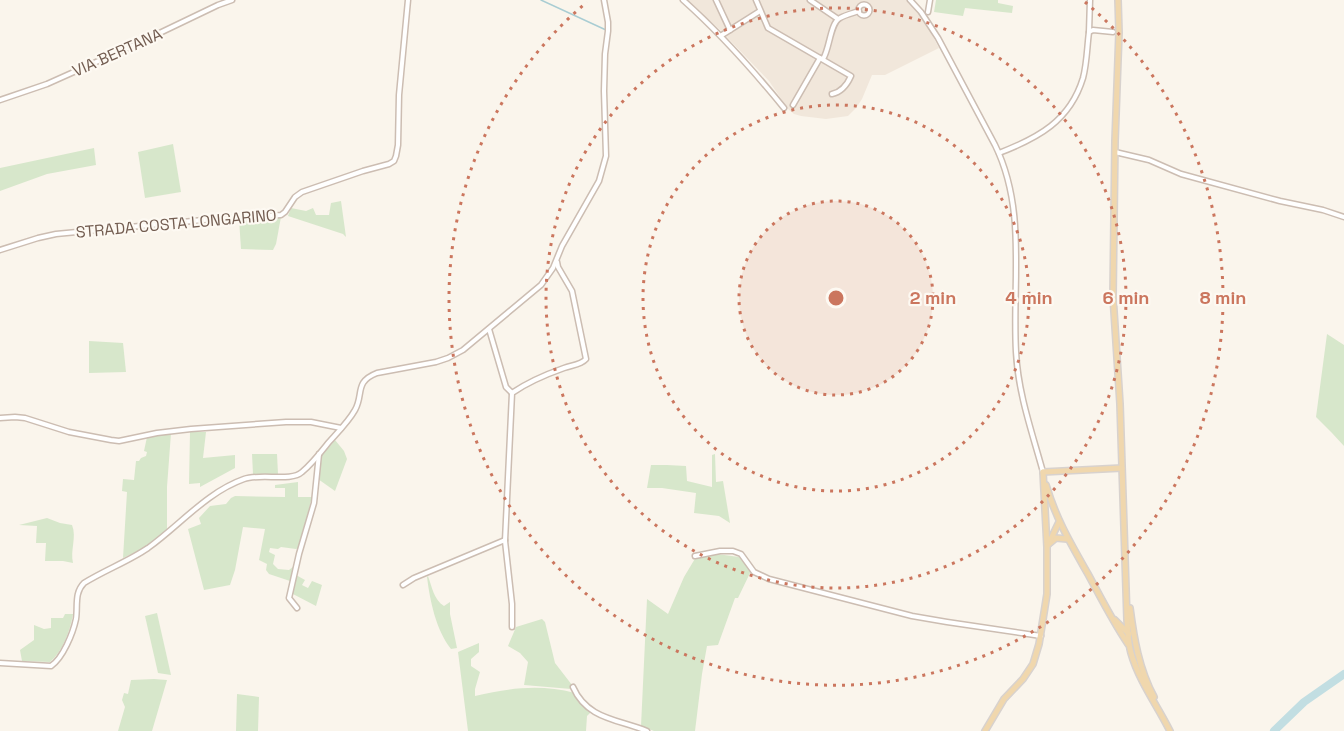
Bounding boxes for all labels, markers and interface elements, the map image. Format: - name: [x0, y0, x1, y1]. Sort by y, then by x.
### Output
- street label: VIA BERTANA: [69, 23, 165, 82]
- street label: STRADA COSTA LONGARINO: [75, 204, 277, 243]
- text: 2 min: [910, 286, 956, 309]
- text: 4 min: [1005, 286, 1053, 309]
- text: 6 min: [1103, 286, 1149, 309]
- text: 8 min: [1200, 286, 1246, 309]
- centre of rings: [826, 288, 846, 308]

